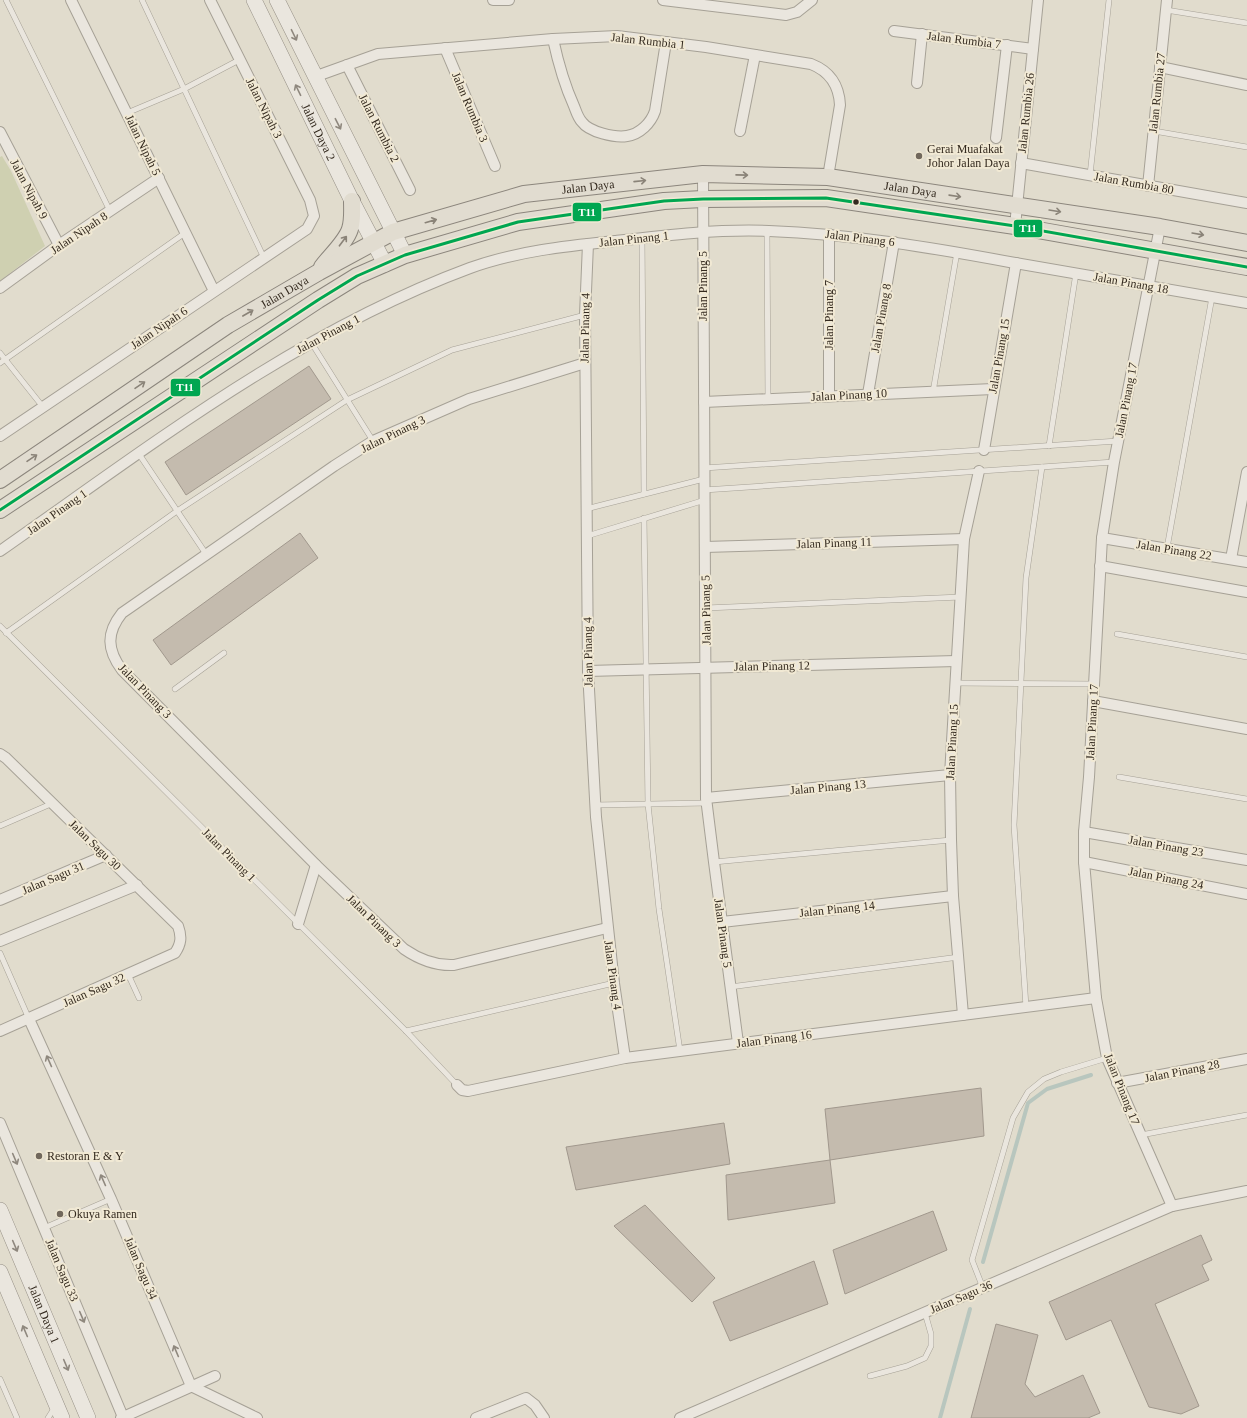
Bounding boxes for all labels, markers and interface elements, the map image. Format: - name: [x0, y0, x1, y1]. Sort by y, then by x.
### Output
- one-way arrow: [291, 29, 298, 41]
- street label: Jalan Rumbia 7: [926, 29, 1002, 51]
- street label: Jalan Rumbia 1: [610, 30, 686, 52]
- street label: Jalan Rumbia 27: [1146, 52, 1168, 134]
- street label: Jalan Rumbia 3: [449, 70, 491, 144]
- street label: Jalan Rumbia 26: [1015, 72, 1037, 154]
- street label: Jalan Nipah 3: [243, 75, 285, 141]
- one-way arrow: [294, 85, 301, 97]
- street label: Jalan Rumbia 2: [356, 92, 402, 164]
- street label: Jalan Daya 2: [299, 101, 338, 163]
- street label: Jalan Nipah 5: [122, 112, 164, 178]
- one-way arrow: [335, 117, 342, 129]
- place label: Gerai Muafakat Johor Jalan Daya: [927, 142, 1010, 170]
- marker: Gerai Muafakat Johor Jalan Daya: [914, 151, 924, 161]
- street label: Jalan Nipah 9: [7, 157, 51, 221]
- street label: Jalan Rumbia 80: [1093, 169, 1175, 197]
- one-way arrow: [735, 171, 748, 179]
- street label: Jalan Daya: [561, 177, 616, 197]
- one-way arrow: [633, 177, 646, 185]
- street label: Jalan Daya: [883, 179, 938, 200]
- one-way arrow: [948, 192, 961, 200]
- unlabelled marker: [851, 197, 861, 207]
- line badge: T11: [572, 202, 602, 222]
- text: T11: [578, 206, 596, 218]
- one-way arrow: [1048, 207, 1061, 215]
- street label: Jalan Nipah 8: [48, 209, 110, 257]
- one-way arrow: [424, 217, 437, 224]
- line badge: T11: [1013, 219, 1043, 238]
- text: T11: [1019, 222, 1037, 234]
- street label: Jalan Pinang 6: [824, 227, 896, 249]
- street label: Jalan Pinang 1: [598, 228, 670, 250]
- one-way arrow: [1192, 231, 1205, 239]
- one-way arrow: [338, 235, 347, 246]
- street label: Jalan Pinang 5: [696, 251, 710, 321]
- street label: Jalan Pinang 18: [1092, 270, 1170, 296]
- street label: Jalan Daya: [258, 272, 311, 312]
- street label: Jalan Pinang 7: [822, 280, 836, 350]
- street label: Jalan Pinang 8: [868, 282, 894, 354]
- street label: Jalan Pinang 4: [577, 293, 593, 363]
- street label: Jalan Nipah 6: [128, 304, 190, 352]
- one-way arrow: [242, 309, 254, 317]
- street label: Jalan Pinang 1: [294, 311, 362, 357]
- street label: Jalan Pinang 15: [986, 317, 1012, 395]
- street label: Jalan Pinang 17: [1112, 361, 1140, 439]
- line badge: T11: [170, 378, 201, 397]
- one-way arrow: [134, 381, 145, 389]
- text: T11: [176, 381, 194, 393]
- street label: Jalan Pinang 10: [811, 386, 887, 404]
- street label: Jalan Pinang 3: [358, 412, 428, 456]
- one-way arrow: [26, 454, 37, 462]
- street label: Jalan Pinang 1: [24, 486, 90, 538]
- street label: Jalan Pinang 11: [796, 535, 872, 551]
- street label: Jalan Pinang 22: [1135, 537, 1213, 563]
- street label: Jalan Pinang 5: [698, 575, 714, 645]
- street label: Jalan Pinang 4: [580, 617, 596, 687]
- street label: Jalan Pinang 12: [734, 658, 810, 674]
- street label: Jalan Pinang 3: [116, 661, 174, 721]
- street label: Jalan Pinang 17: [1083, 684, 1101, 760]
- street label: Jalan Pinang 15: [943, 704, 961, 780]
- street label: Jalan Pinang 13: [790, 777, 866, 797]
- street label: Jalan Sagu 30: [66, 817, 124, 873]
- street label: Jalan Pinang 1: [199, 825, 259, 885]
- street label: Jalan Pinang 23: [1127, 833, 1205, 859]
- street label: Jalan Sagu 31: [20, 859, 86, 897]
- street label: Jalan Pinang 24: [1127, 864, 1205, 892]
- street label: Jalan Pinang 3: [344, 892, 404, 950]
- street label: Jalan Pinang 5: [711, 897, 735, 969]
- street label: Jalan Pinang 14: [798, 898, 876, 920]
- street label: Jalan Pinang 4: [601, 939, 625, 1011]
- street label: Jalan Sagu 32: [61, 970, 127, 1010]
- street label: Jalan Pinang 16: [735, 1027, 813, 1051]
- street label: Jalan Pinang 17: [1101, 1051, 1143, 1127]
- one-way arrow: [45, 1056, 52, 1068]
- street label: Jalan Pinang 28: [1143, 1057, 1221, 1085]
- place label: Restoran E & Y: [47, 1149, 124, 1163]
- marker: Restoran E & Y: [34, 1151, 44, 1161]
- one-way arrow: [12, 1152, 19, 1164]
- one-way arrow: [99, 1174, 106, 1186]
- place label: Okuya Ramen: [68, 1207, 137, 1221]
- marker: Okuya Ramen: [55, 1209, 65, 1219]
- street label: Jalan Sagu 34: [122, 1235, 160, 1301]
- street label: Jalan Sagu 33: [43, 1237, 81, 1303]
- one-way arrow: [12, 1239, 19, 1251]
- street label: Jalan Sagu 36: [928, 1278, 994, 1316]
- street label: Jalan Daya 1: [26, 1283, 63, 1345]
- one-way arrow: [78, 1311, 86, 1323]
- one-way arrow: [21, 1325, 28, 1337]
- one-way arrow: [172, 1345, 179, 1357]
- one-way arrow: [63, 1359, 70, 1371]

